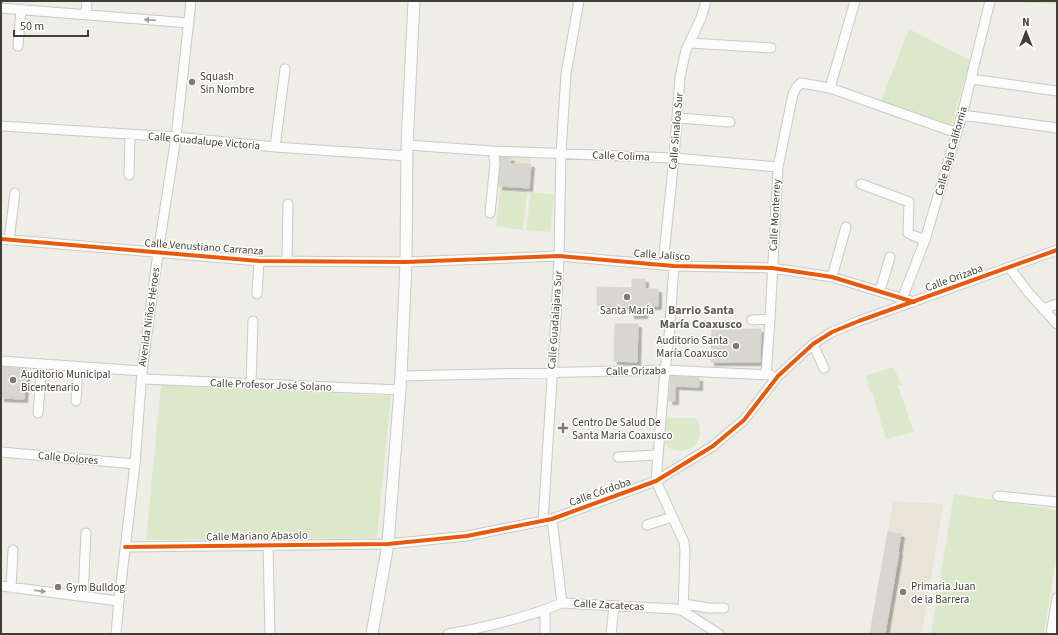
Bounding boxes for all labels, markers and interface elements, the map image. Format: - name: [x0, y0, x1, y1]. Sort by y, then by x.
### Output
- scale bar: [14, 12, 88, 38]
- north arrow: [1006, 12, 1046, 52]
- text: N: [1022, 15, 1030, 30]
- one-way arrow: [144, 16, 156, 23]
- text: 50 m: [20, 18, 44, 35]
- place label: Squash Sin Nombre: [200, 69, 255, 97]
- marker: Squash Sin Nombre: [187, 77, 197, 87]
- street label: Calle Sinaloa Sur: [665, 92, 687, 170]
- street label: Calle Baja California: [931, 105, 971, 197]
- street label: Calle Guadalupe Victoria: [147, 129, 261, 153]
- street label: Calle Colima: [592, 148, 650, 164]
- street label: Calle Monterrey: [766, 179, 784, 251]
- street label: Calle Venustiano Carranza: [144, 235, 264, 259]
- street label: Calle Jalisco: [633, 246, 691, 264]
- street label: Calle Orizaba: [923, 261, 985, 295]
- street label: Avenida Niños Héroes: [135, 266, 163, 368]
- street label: Calle Guadalajara Sur: [544, 270, 566, 370]
- marker: Santa María: [622, 292, 632, 302]
- district label: Barrio Santa María Coaxusco: [660, 302, 743, 333]
- place label: Santa María: [600, 303, 654, 318]
- place label: Auditorio Santa María Coaxusco: [656, 333, 728, 361]
- marker: Auditorio Santa María Coaxusco: [731, 341, 741, 351]
- street label: Calle Orizaba: [606, 363, 666, 379]
- place label: Auditorio Municipal Bicentenario: [21, 367, 111, 395]
- marker: Auditorio Municipal Bicentenario: [8, 375, 18, 385]
- street label: Calle Profesor José Solano: [210, 375, 332, 395]
- place label: Centro De Salud De Santa Maria Coaxusco: [572, 415, 672, 443]
- marker: Centro De Salud De Santa Maria Coaxusco: [557, 422, 569, 434]
- street label: Calle Dolores: [37, 448, 99, 468]
- street label: Calle Córdoba: [567, 474, 633, 510]
- street label: Calle Mariano Abasolo: [206, 528, 308, 544]
- place label: Primaria Juan de la Barrera: [911, 579, 976, 607]
- place label: Gym Bulldog: [66, 580, 125, 595]
- marker: Gym Bulldog: [53, 582, 63, 592]
- marker: Primaria Juan de la Barrera: [898, 587, 908, 597]
- one-way arrow: [34, 588, 46, 594]
- street label: Calle Zacatecas: [573, 596, 645, 614]

